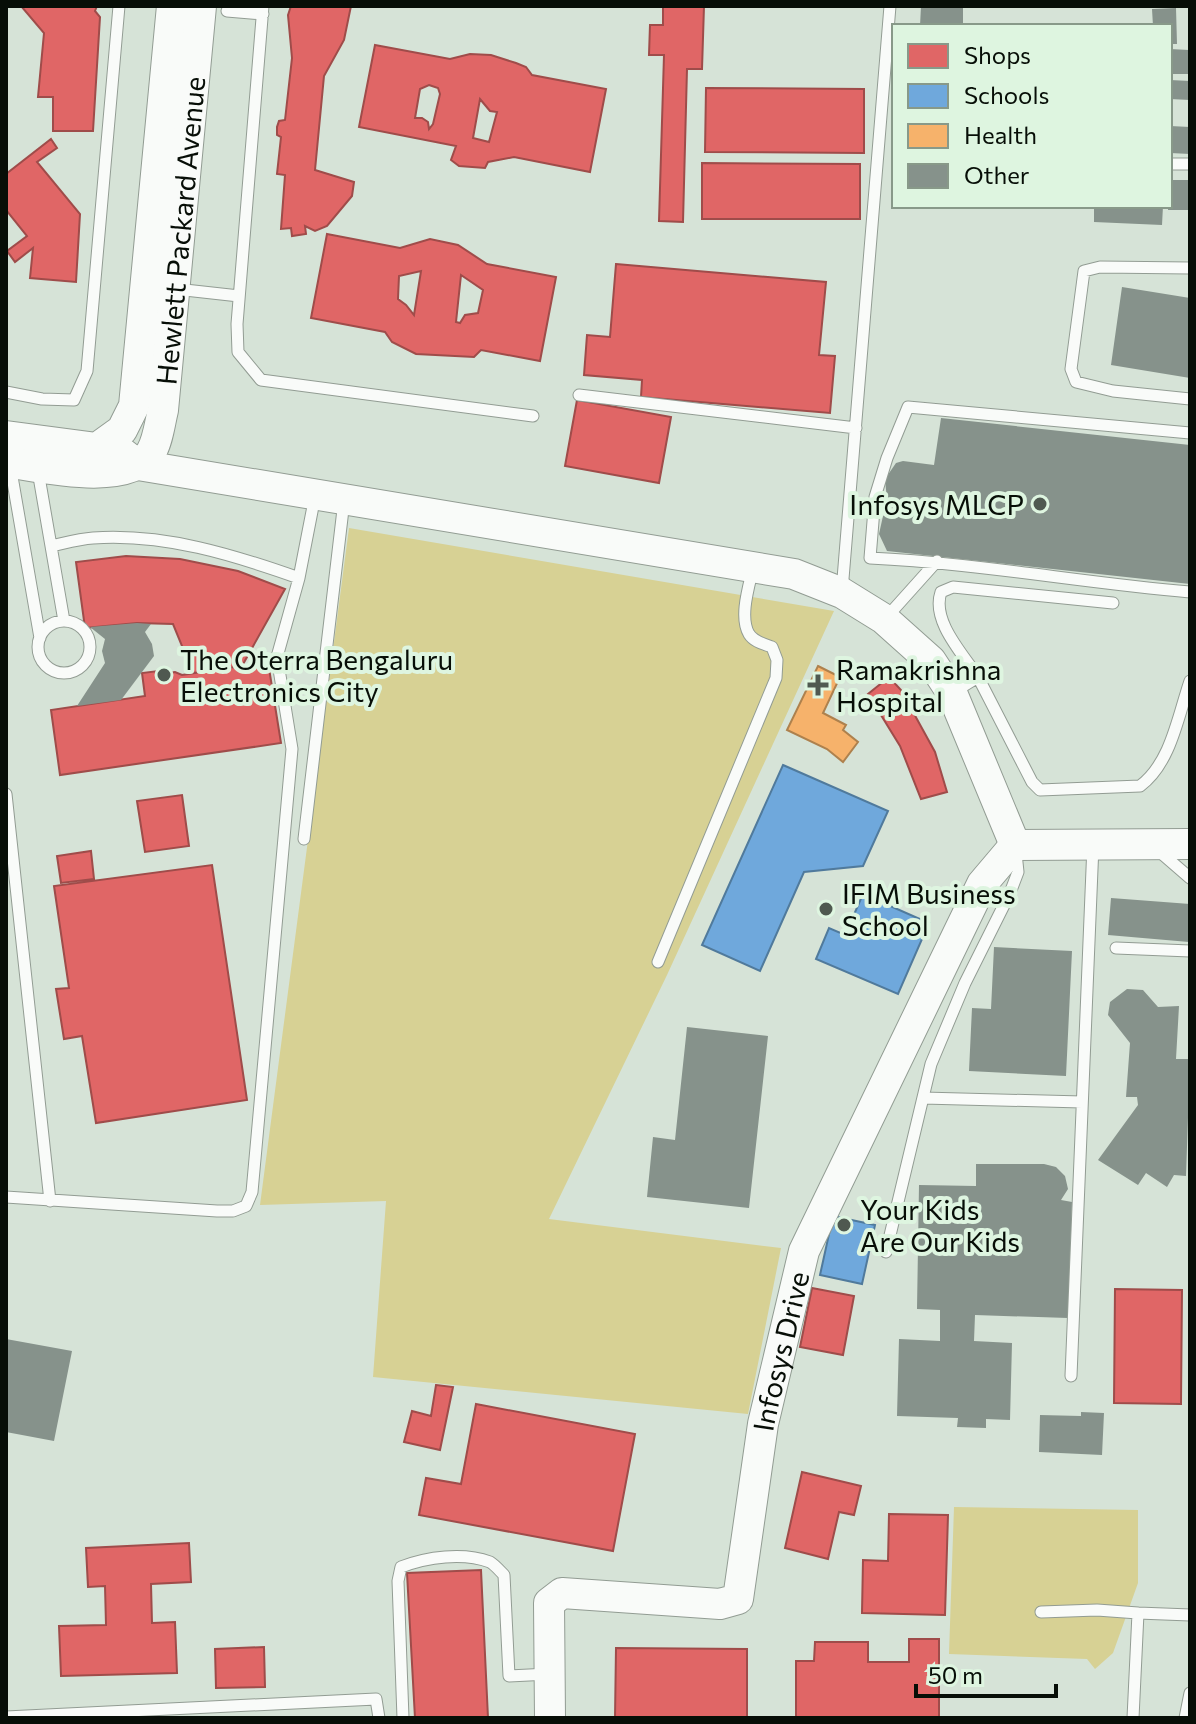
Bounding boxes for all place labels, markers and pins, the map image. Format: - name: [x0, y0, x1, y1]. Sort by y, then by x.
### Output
- place label: Infosys MLCP: [849, 487, 1024, 521]
- marker: Infosys MLCP: [1031, 495, 1049, 513]
- place label: The Oterra Bengaluru Electronics City: [180, 642, 453, 708]
- place label: Ramakrishna Hospital: [836, 652, 1001, 718]
- marker: The Oterra Bengaluru Electronics City: [155, 666, 173, 684]
- marker: Ramakrishna Hospital: [807, 674, 829, 696]
- place label: IFIM Business School: [842, 876, 1016, 942]
- marker: IFIM Business School: [817, 900, 835, 918]
- place label: Your Kids Are Our Kids: [860, 1192, 1020, 1258]
- marker: Your Kids Are Our Kids: [835, 1216, 853, 1234]

